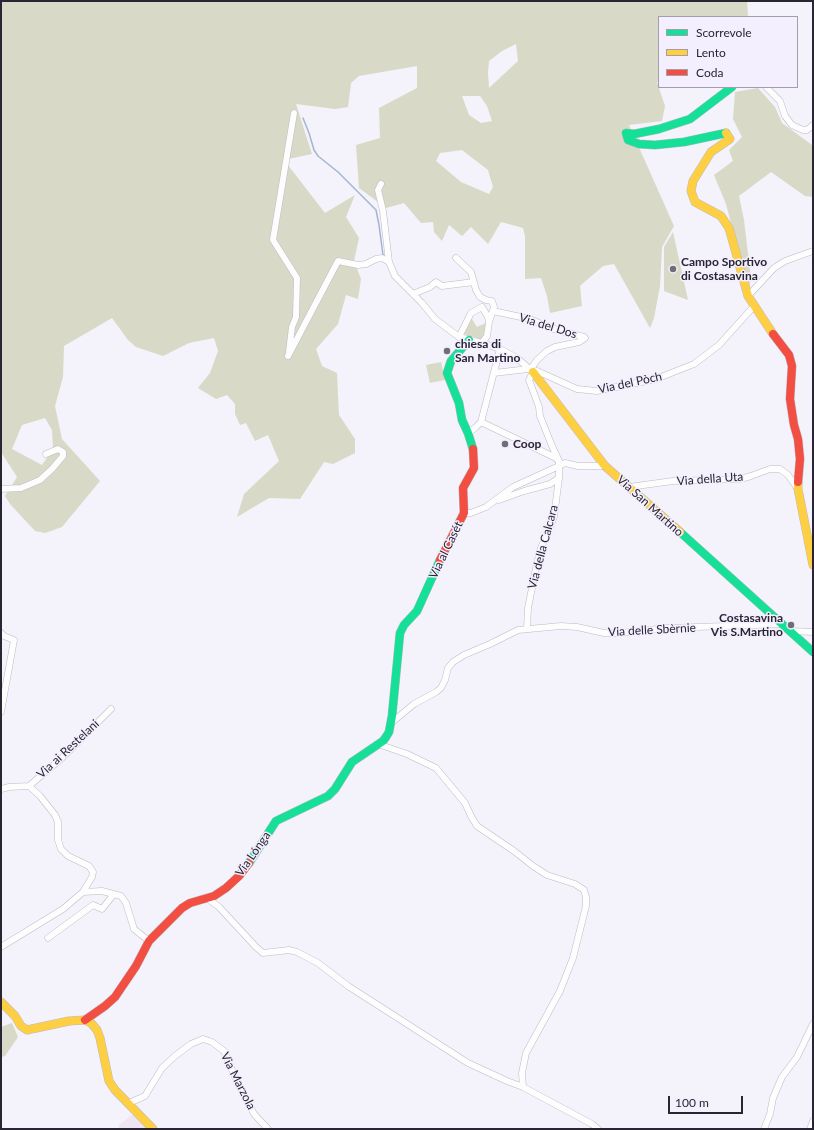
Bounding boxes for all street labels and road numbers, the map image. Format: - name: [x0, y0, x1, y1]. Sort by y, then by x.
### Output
- street label: Via del Dos: [517, 310, 579, 342]
- street label: Via del Pòch: [597, 369, 663, 397]
- street label: Via della Uta: [676, 469, 744, 489]
- street label: Via San Martino: [614, 472, 686, 540]
- street label: Via della Calcara: [525, 503, 561, 591]
- street label: Via al Casét: [426, 519, 466, 581]
- street label: Via delle Sbèrnie: [608, 621, 696, 639]
- street label: Via ai Restelani: [34, 717, 102, 781]
- street label: Via Lónga: [232, 829, 274, 879]
- street label: Via Marzola: [217, 1050, 259, 1112]

